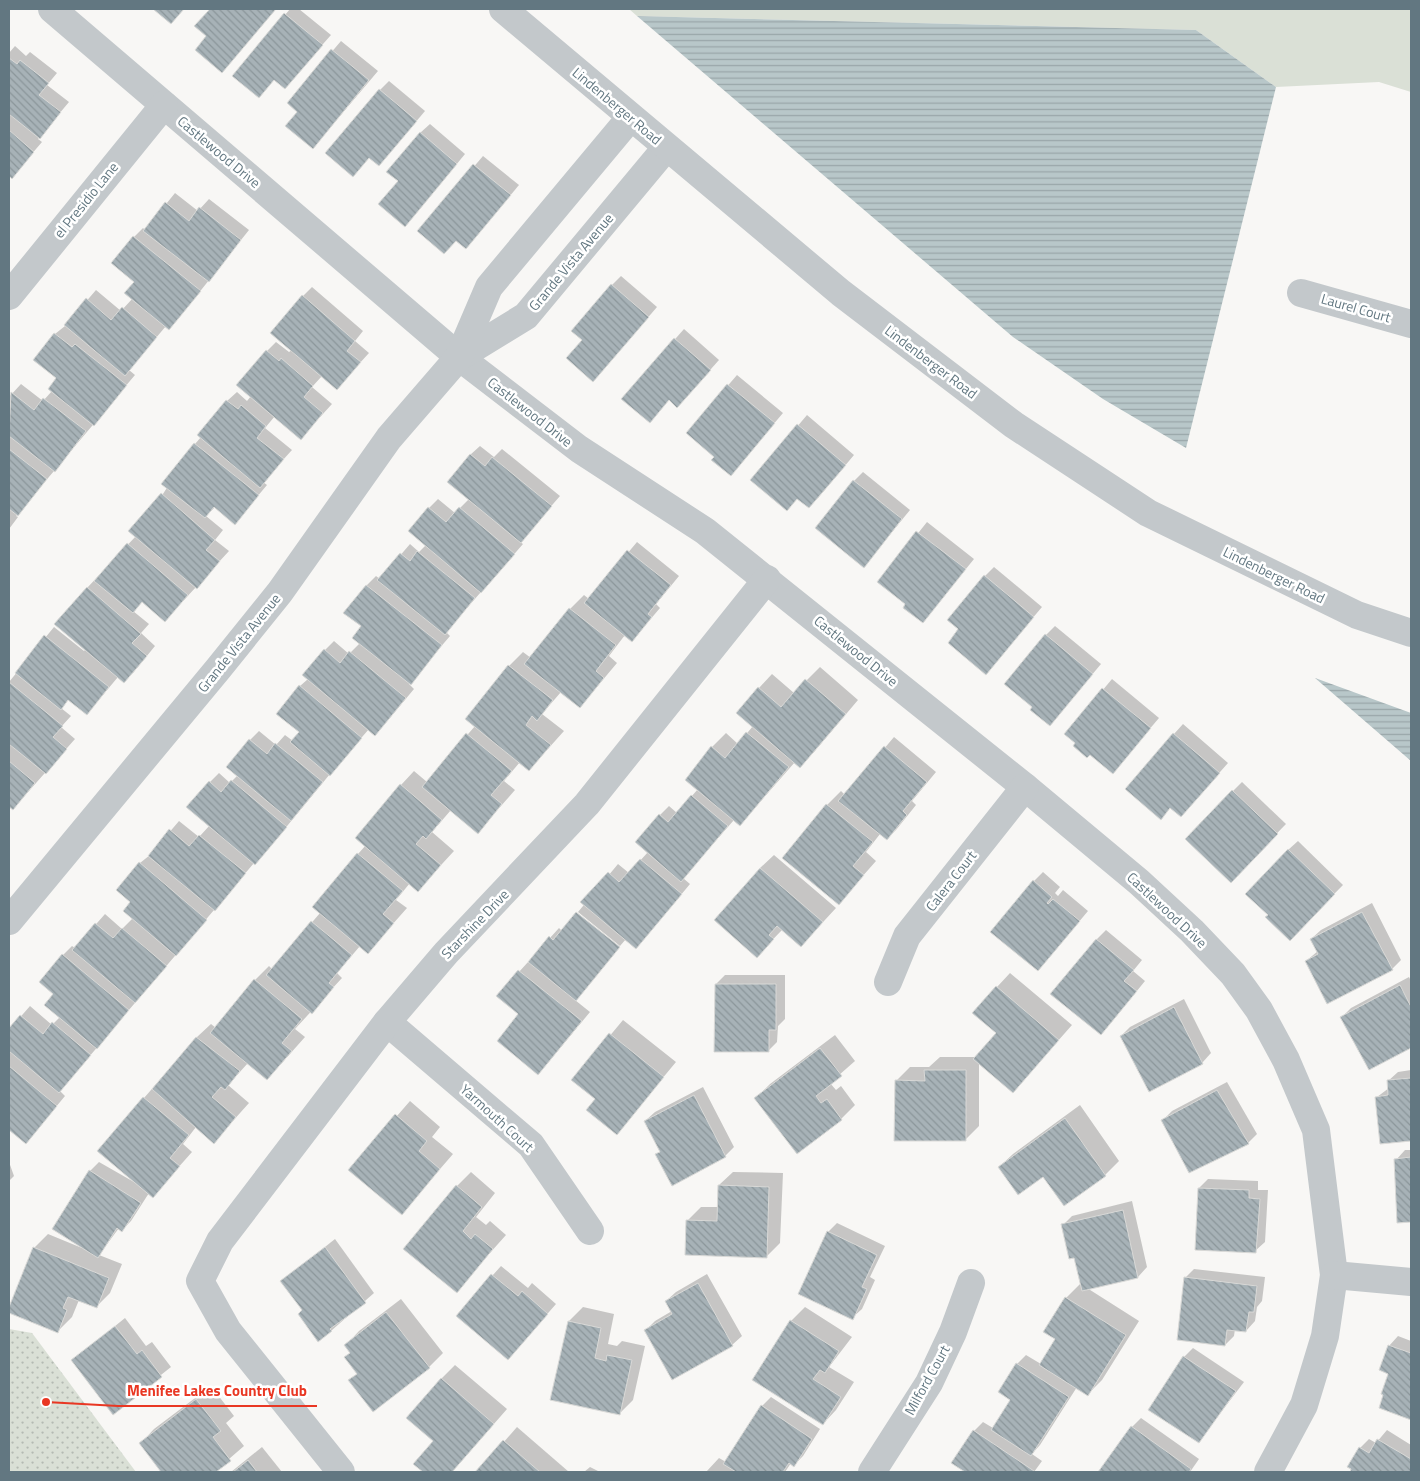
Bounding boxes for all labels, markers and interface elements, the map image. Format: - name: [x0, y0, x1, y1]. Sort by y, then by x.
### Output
- street label: Lindenberger Road: [568, 62, 667, 149]
- street label: Castlewood Drive: [173, 111, 265, 193]
- street label: el Presidio Lane: [48, 157, 123, 242]
- street label: Grande Vista Avenue: [523, 208, 618, 315]
- street label: Laurel Court: [1319, 288, 1393, 327]
- street label: Lindenberger Road: [881, 320, 982, 403]
- street label: Castlewood Drive: [483, 372, 577, 452]
- street label: Lindenberger Road: [1220, 541, 1329, 608]
- street label: Grande Vista Avenue: [192, 589, 285, 697]
- street label: Castlewood Drive: [810, 610, 903, 691]
- street label: Calera Court: [920, 846, 981, 916]
- street label: Castlewood Drive: [1123, 867, 1212, 952]
- street label: Starshine Drive: [436, 884, 513, 963]
- street label: Yarmouth Court: [456, 1079, 539, 1156]
- street label: Milford Court: [899, 1341, 954, 1419]
- callout: Menifee Lakes Country Club: [118, 1376, 317, 1406]
- text: Menifee Lakes Country Club: [127, 1379, 307, 1402]

